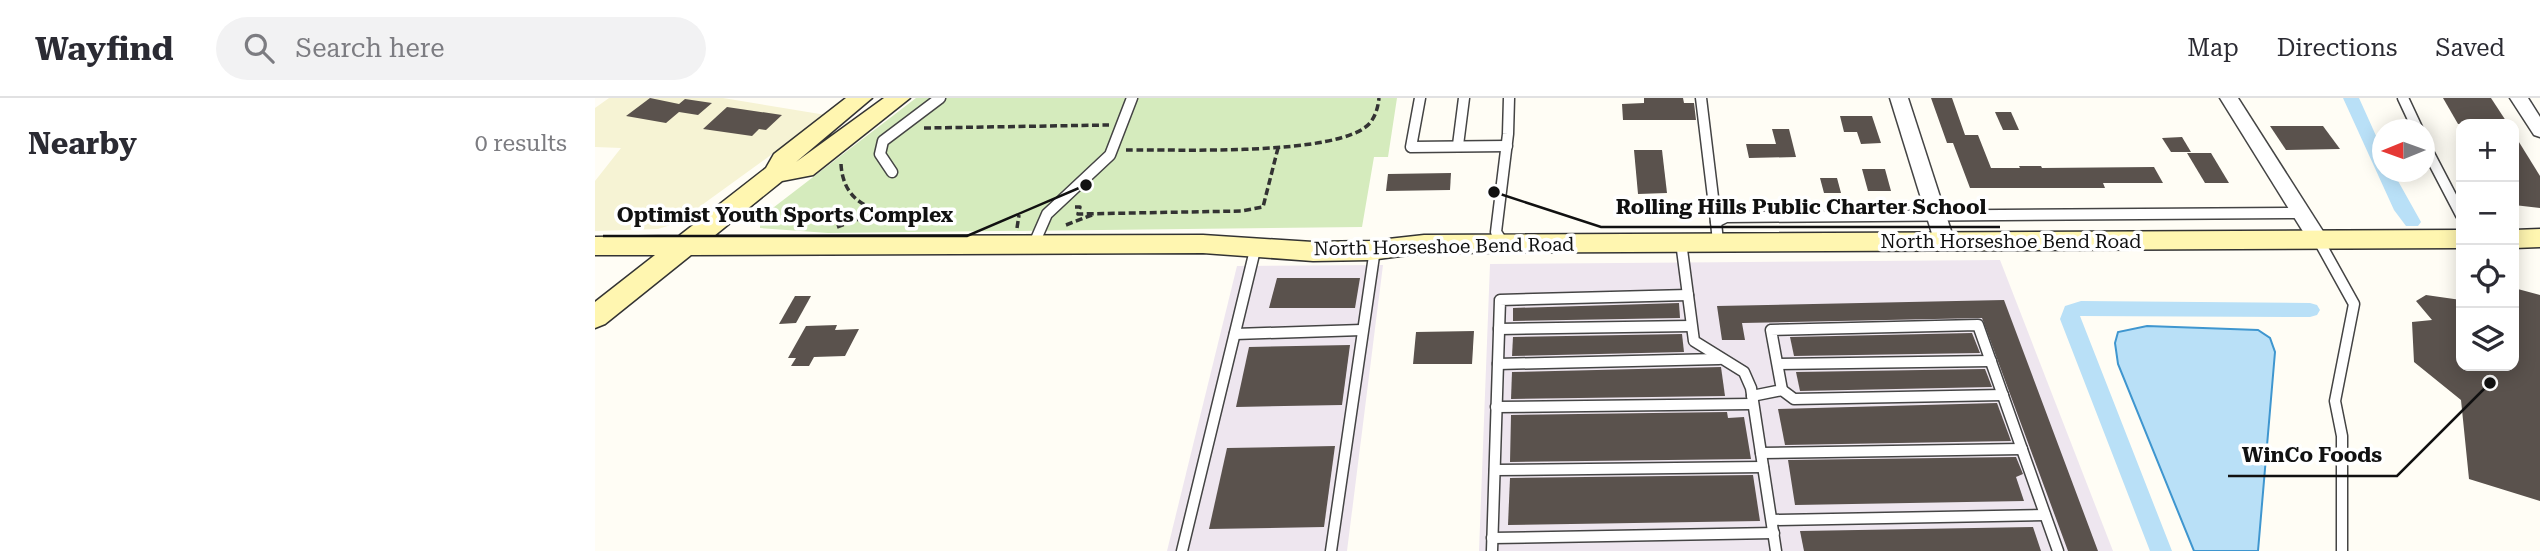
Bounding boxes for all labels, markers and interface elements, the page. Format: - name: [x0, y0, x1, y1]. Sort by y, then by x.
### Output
- search box: [216, 17, 706, 80]
- text: Wayfind: [35, 29, 174, 68]
- icon: search: [240, 29, 278, 67]
- text: Search here: [296, 33, 445, 63]
- text: Map: [2187, 34, 2239, 62]
- text: Directions: [2277, 34, 2397, 62]
- text: Saved: [2435, 34, 2505, 62]
- north arrow: [2372, 119, 2435, 182]
- map controls: [2456, 119, 2519, 371]
- button: +: [2456, 119, 2519, 182]
- text: Nearby: [28, 126, 137, 161]
- text: 0 results: [475, 130, 567, 157]
- button: −: [2456, 182, 2519, 245]
- callout: Rolling Hills Public Charter School: [1601, 185, 2000, 227]
- callout: Optimist Youth Sports Complex: [603, 194, 967, 236]
- text: Rolling Hills Public Charter School: [1616, 195, 1986, 219]
- text: Optimist Youth Sports Complex: [617, 203, 954, 227]
- street label: North Horseshoe Bend Road: [1881, 230, 2141, 253]
- street label: North Horseshoe Bend Road: [1313, 233, 1575, 260]
- button: locate: [2456, 245, 2519, 308]
- button: layers: [2456, 308, 2519, 371]
- callout: WinCo Foods: [2228, 434, 2397, 476]
- text: WinCo Foods: [2242, 443, 2382, 467]

